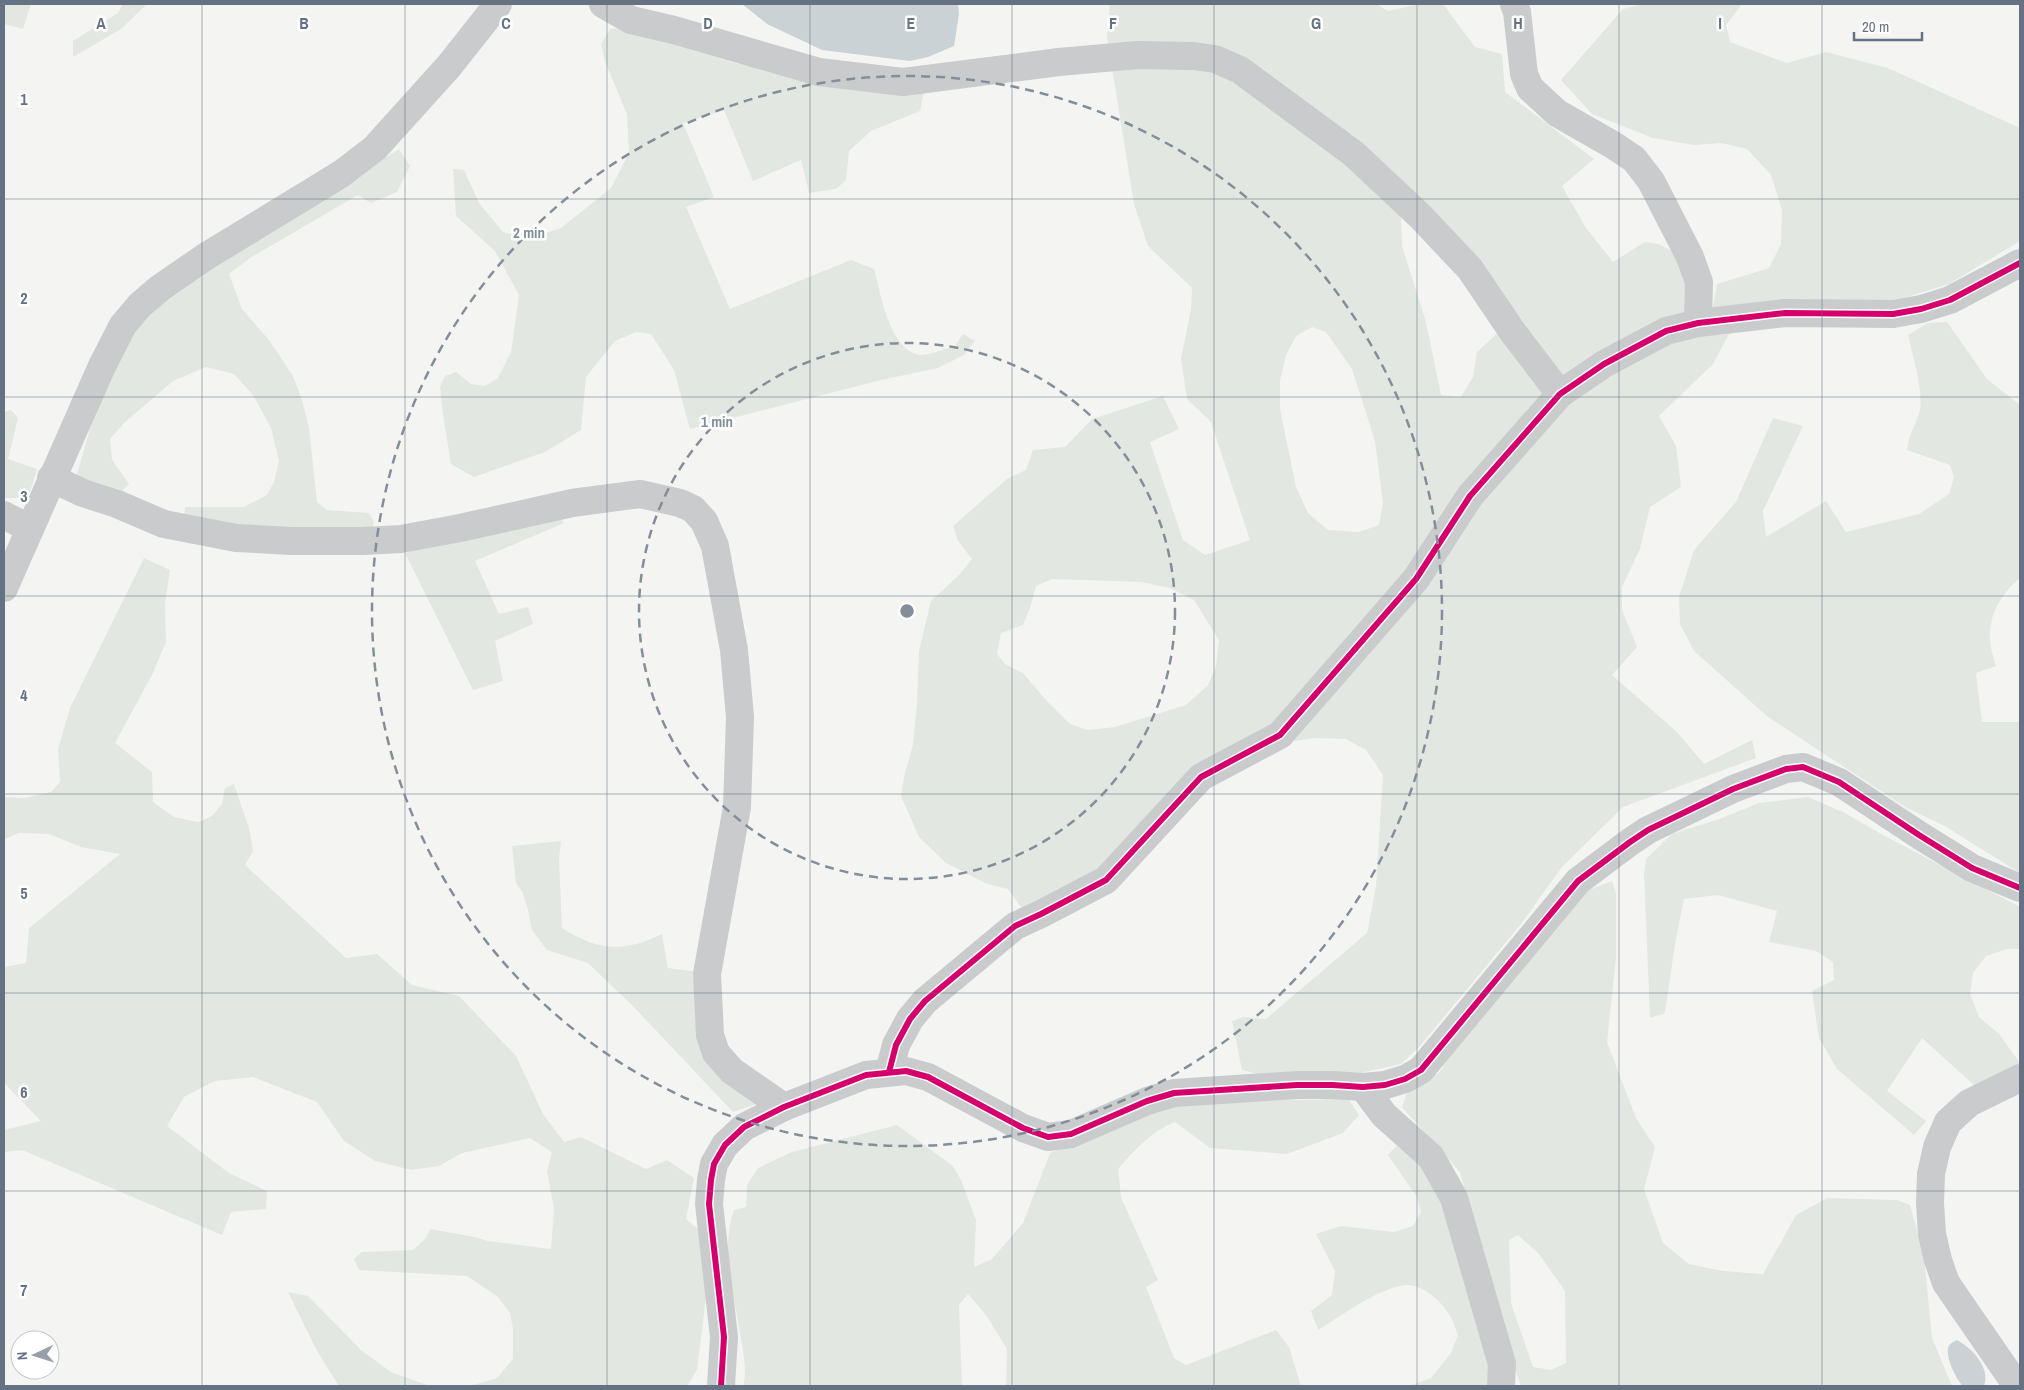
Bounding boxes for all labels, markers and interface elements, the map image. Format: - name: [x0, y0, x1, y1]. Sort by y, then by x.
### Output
- scale bar: [1854, 10, 1922, 42]
- text: A: [96, 12, 106, 34]
- text: B: [299, 12, 309, 34]
- text: C: [501, 12, 511, 34]
- text: D: [703, 12, 713, 34]
- text: E: [907, 12, 916, 34]
- text: F: [1109, 12, 1117, 34]
- text: G: [1311, 12, 1321, 34]
- text: H: [1513, 12, 1523, 34]
- text: I: [1718, 12, 1722, 34]
- text: 20 m: [1862, 16, 1889, 37]
- text: 1: [20, 88, 28, 110]
- text: 2 min: [513, 222, 545, 243]
- text: 2: [20, 287, 28, 309]
- text: 1 min: [701, 411, 733, 432]
- text: 3: [20, 485, 28, 507]
- centre of rings: [898, 602, 916, 620]
- text: 4: [20, 684, 28, 706]
- text: 5: [20, 882, 28, 904]
- text: 6: [20, 1081, 28, 1103]
- text: 7: [20, 1279, 28, 1301]
- north arrow: [10, 1330, 60, 1380]
- text: N: [13, 1351, 31, 1361]

